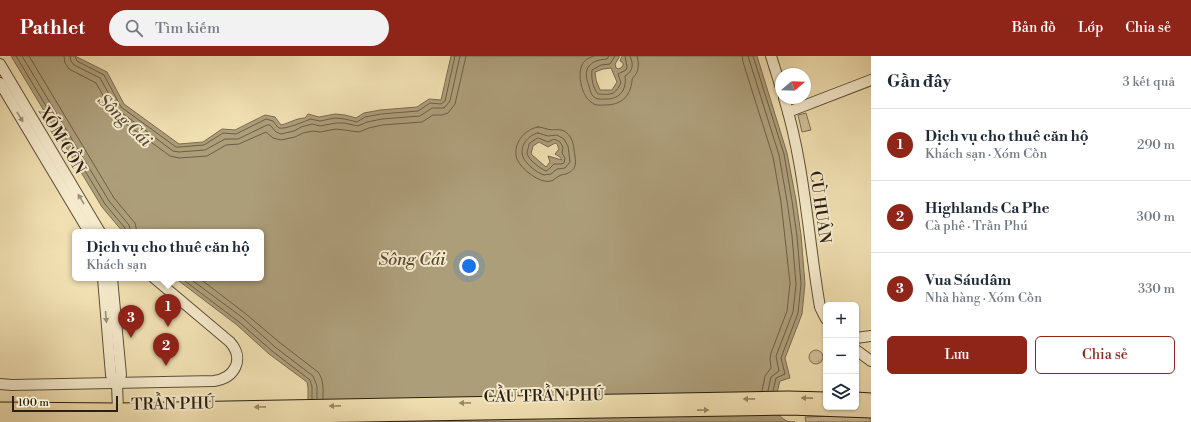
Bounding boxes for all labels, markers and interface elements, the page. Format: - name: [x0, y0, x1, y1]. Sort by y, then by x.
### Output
- search box: [109, 10, 389, 46]
- text: Pathlet: [20, 16, 85, 40]
- icon: search: [123, 17, 145, 39]
- text: Tìm kiếm: [155, 19, 220, 38]
- text: Bản đồ: [1012, 19, 1056, 37]
- text: Lớp: [1078, 19, 1103, 37]
- text: Chia sẻ: [1125, 19, 1171, 37]
- north arrow: [775, 68, 811, 104]
- text: Gần đây: [887, 71, 951, 93]
- text: 3 kết quả: [1123, 74, 1175, 90]
- water label: Sông Cái: [93, 90, 157, 152]
- street label: XÓM CỒN: [34, 100, 94, 178]
- one-way arrow: [17, 111, 24, 123]
- text: Dịch vụ cho thuê căn hộ: [925, 127, 1089, 146]
- text: 1: [897, 137, 903, 153]
- text: 290 m: [1137, 137, 1175, 153]
- text: Khách sạn · Xóm Cồn: [925, 146, 1047, 162]
- street label: CÙ HUÂN: [805, 169, 837, 245]
- one-way arrow: [77, 193, 84, 204]
- text: Highlands Ca Phe: [925, 199, 1050, 218]
- text: 2: [896, 209, 904, 225]
- text: 300 m: [1137, 209, 1175, 225]
- text: Cà phê · Trần Phú: [925, 218, 1028, 234]
- popup: [72, 229, 264, 281]
- text: Dịch vụ cho thuê căn hộ: [86, 238, 250, 257]
- water label: Sông Cái: [378, 249, 446, 271]
- your location: [459, 256, 479, 276]
- text: Khách sạn: [86, 257, 147, 273]
- text: Vua Sáudâm: [925, 271, 1011, 290]
- text: 3: [896, 281, 904, 297]
- text: 330 m: [1138, 281, 1175, 297]
- text: Nhà hàng · Xóm Cồn: [925, 290, 1042, 306]
- pin: 1: [155, 294, 181, 327]
- map controls: [823, 302, 859, 410]
- button: +: [823, 302, 859, 338]
- pin: 3: [118, 305, 144, 338]
- one-way arrow: [103, 311, 110, 323]
- pin: 2: [153, 333, 179, 366]
- button: Lưu: [887, 336, 1027, 374]
- button: Chia sẻ: [1035, 336, 1175, 374]
- button: −: [823, 338, 859, 374]
- button: layers: [823, 374, 859, 410]
- street label: CẦU TRẦN PHÚ: [484, 381, 605, 407]
- street label: TRẦN PHÚ: [131, 389, 215, 415]
- scale bar: [12, 394, 118, 413]
- one-way arrow: [801, 395, 813, 402]
- text: 100 m: [18, 396, 49, 410]
- one-way arrow: [742, 396, 755, 402]
- one-way arrow: [458, 400, 471, 406]
- one-way arrow: [329, 402, 341, 409]
- one-way arrow: [253, 404, 266, 410]
- one-way arrow: [697, 407, 710, 413]

